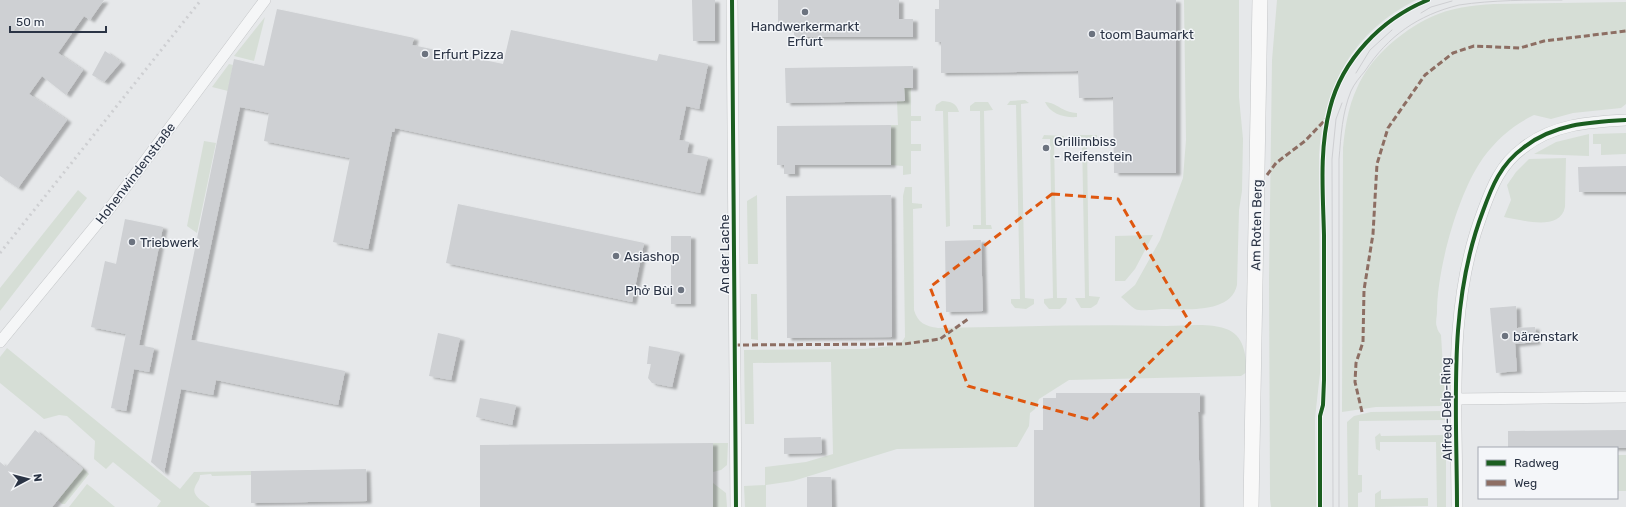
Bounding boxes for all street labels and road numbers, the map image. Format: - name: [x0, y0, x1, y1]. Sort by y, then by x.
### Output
- street label: Hohenwindenstraße: [92, 120, 178, 227]
- street label: Am Roten Berg: [1248, 179, 1266, 271]
- street label: An der Lache: [717, 214, 732, 294]
- street label: Alfred-Delp-Ring: [1438, 357, 1456, 461]

